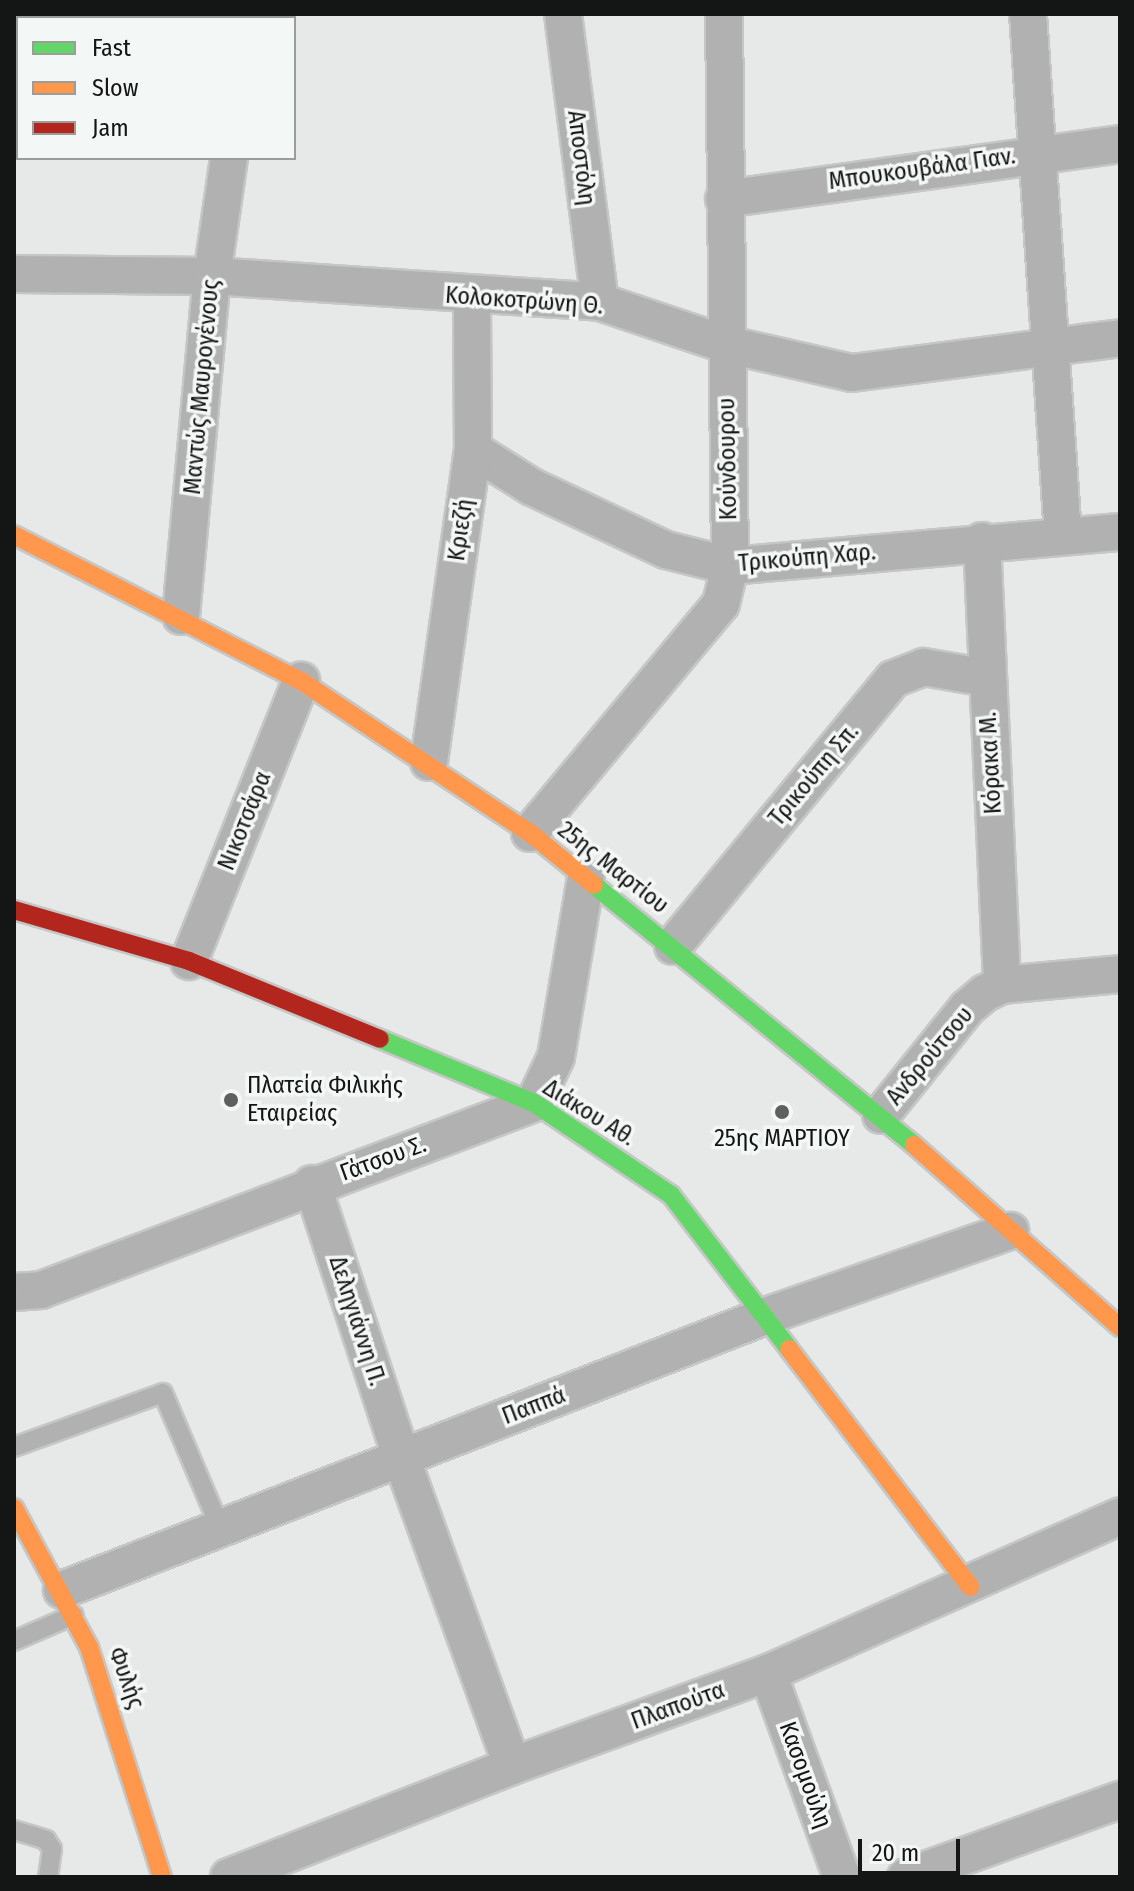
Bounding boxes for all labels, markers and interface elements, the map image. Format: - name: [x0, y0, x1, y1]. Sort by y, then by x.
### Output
- legend: [16, 16, 296, 160]
- text: Fast: [92, 34, 131, 62]
- text: Slow: [92, 74, 138, 102]
- street label: Αποστόλη: [561, 109, 601, 207]
- text: Jam: [92, 114, 129, 142]
- street label: Μπουκουβάλα Γιαν.: [827, 142, 1017, 196]
- street label: Μαντώς Μαυρογένους: [178, 278, 226, 496]
- street label: Κολοκοτρώνη Θ.: [444, 281, 604, 321]
- street label: Κούνδουρου: [713, 397, 743, 521]
- street label: Κριεζή: [442, 497, 480, 563]
- street label: Τρικούπη Χαρ.: [737, 538, 877, 578]
- street label: Κόρακα Μ.: [974, 711, 1008, 815]
- street label: Τρικούπη Σπ.: [763, 718, 865, 832]
- street label: Νικοτσάρα: [212, 767, 278, 875]
- street label: 25ης Μαρτίου: [552, 816, 674, 920]
- street label: Ανδρούτσου: [880, 1001, 980, 1111]
- place label: Πλατεία Φιλικής Εταιρείας: [247, 1072, 403, 1128]
- street label: Διάκου Αθ.: [538, 1073, 640, 1153]
- marker: Πλατεία Φιλικής Εταιρείας: [222, 1091, 240, 1109]
- marker: 25ης ΜΑΡΤΙΟΥ: [773, 1103, 791, 1121]
- place label: 25ης ΜΑΡΤΙΟΥ: [714, 1125, 850, 1153]
- street label: Γάτσου Σ.: [336, 1130, 430, 1188]
- street label: Δεληγιάννη Π.: [323, 1253, 391, 1389]
- street label: Παππά: [498, 1381, 570, 1431]
- street label: Φυλής: [102, 1643, 150, 1713]
- street label: Πλαπούτα: [627, 1676, 729, 1736]
- street label: Κασομούλη: [772, 1718, 838, 1832]
- scale bar: [862, 1823, 964, 1873]
- text: 20 m: [872, 1839, 919, 1867]

